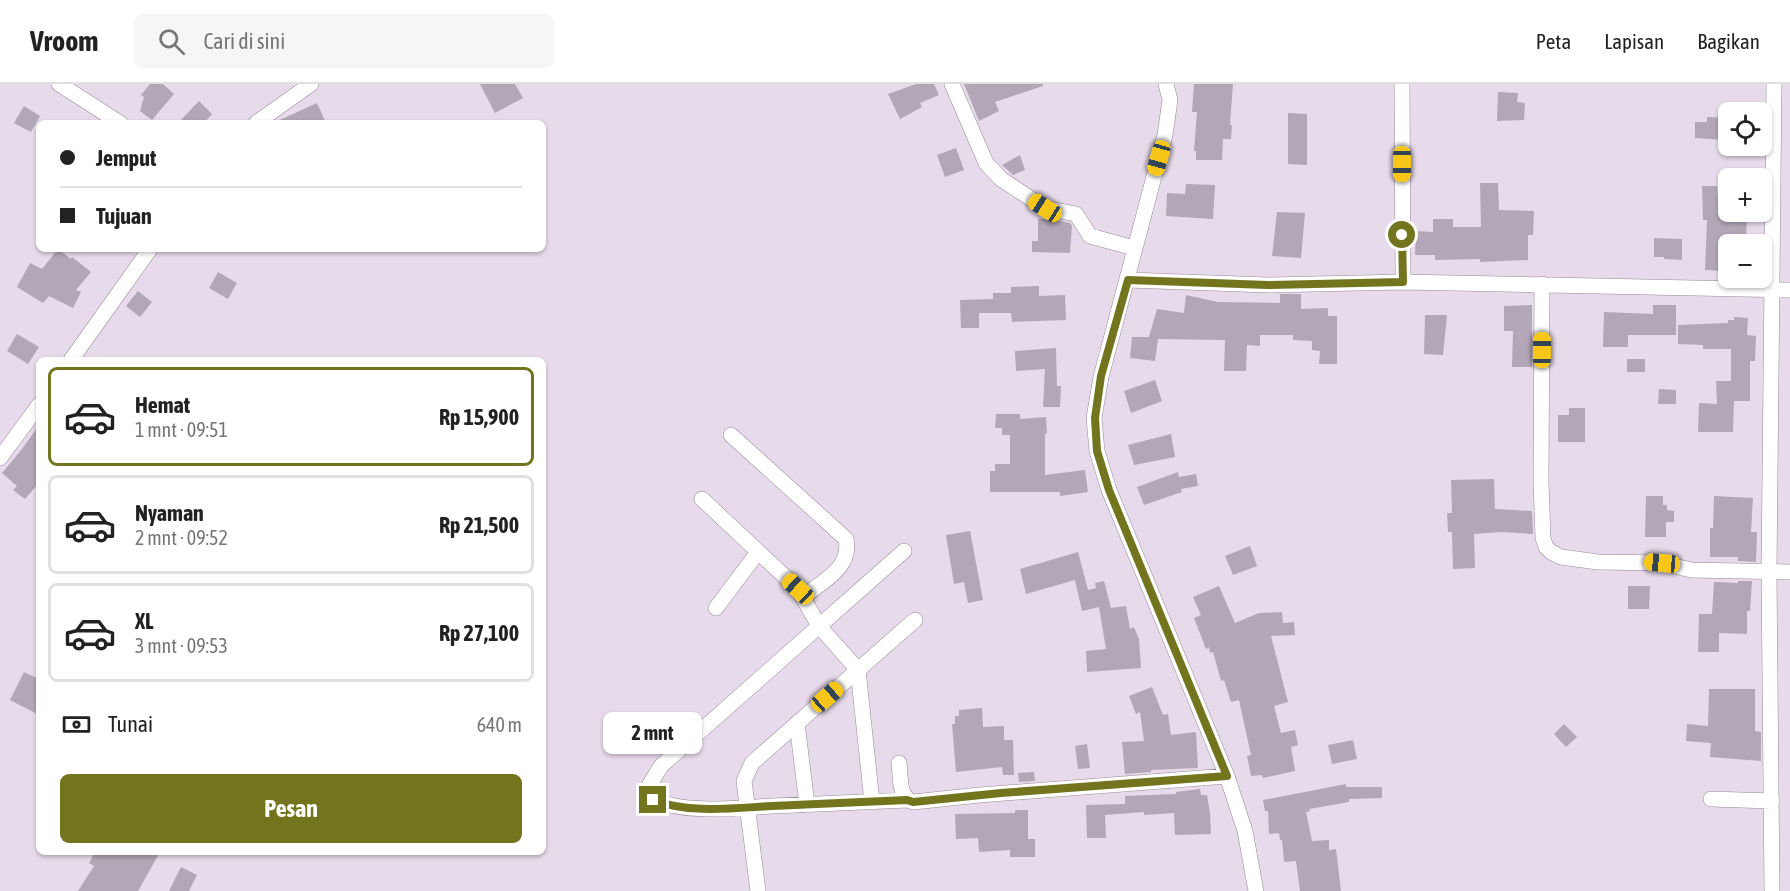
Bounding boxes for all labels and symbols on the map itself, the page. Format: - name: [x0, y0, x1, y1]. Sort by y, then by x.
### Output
- car: [1145, 138, 1173, 178]
- car: [1393, 146, 1411, 182]
- car: [1025, 191, 1065, 225]
- route start: [1388, 221, 1415, 248]
- car: [1533, 332, 1551, 368]
- car: [1643, 552, 1681, 574]
- car: [779, 570, 817, 608]
- car: [808, 678, 846, 716]
- callout: 2 mnt: [604, 713, 702, 755]
- route end: [639, 786, 666, 813]

